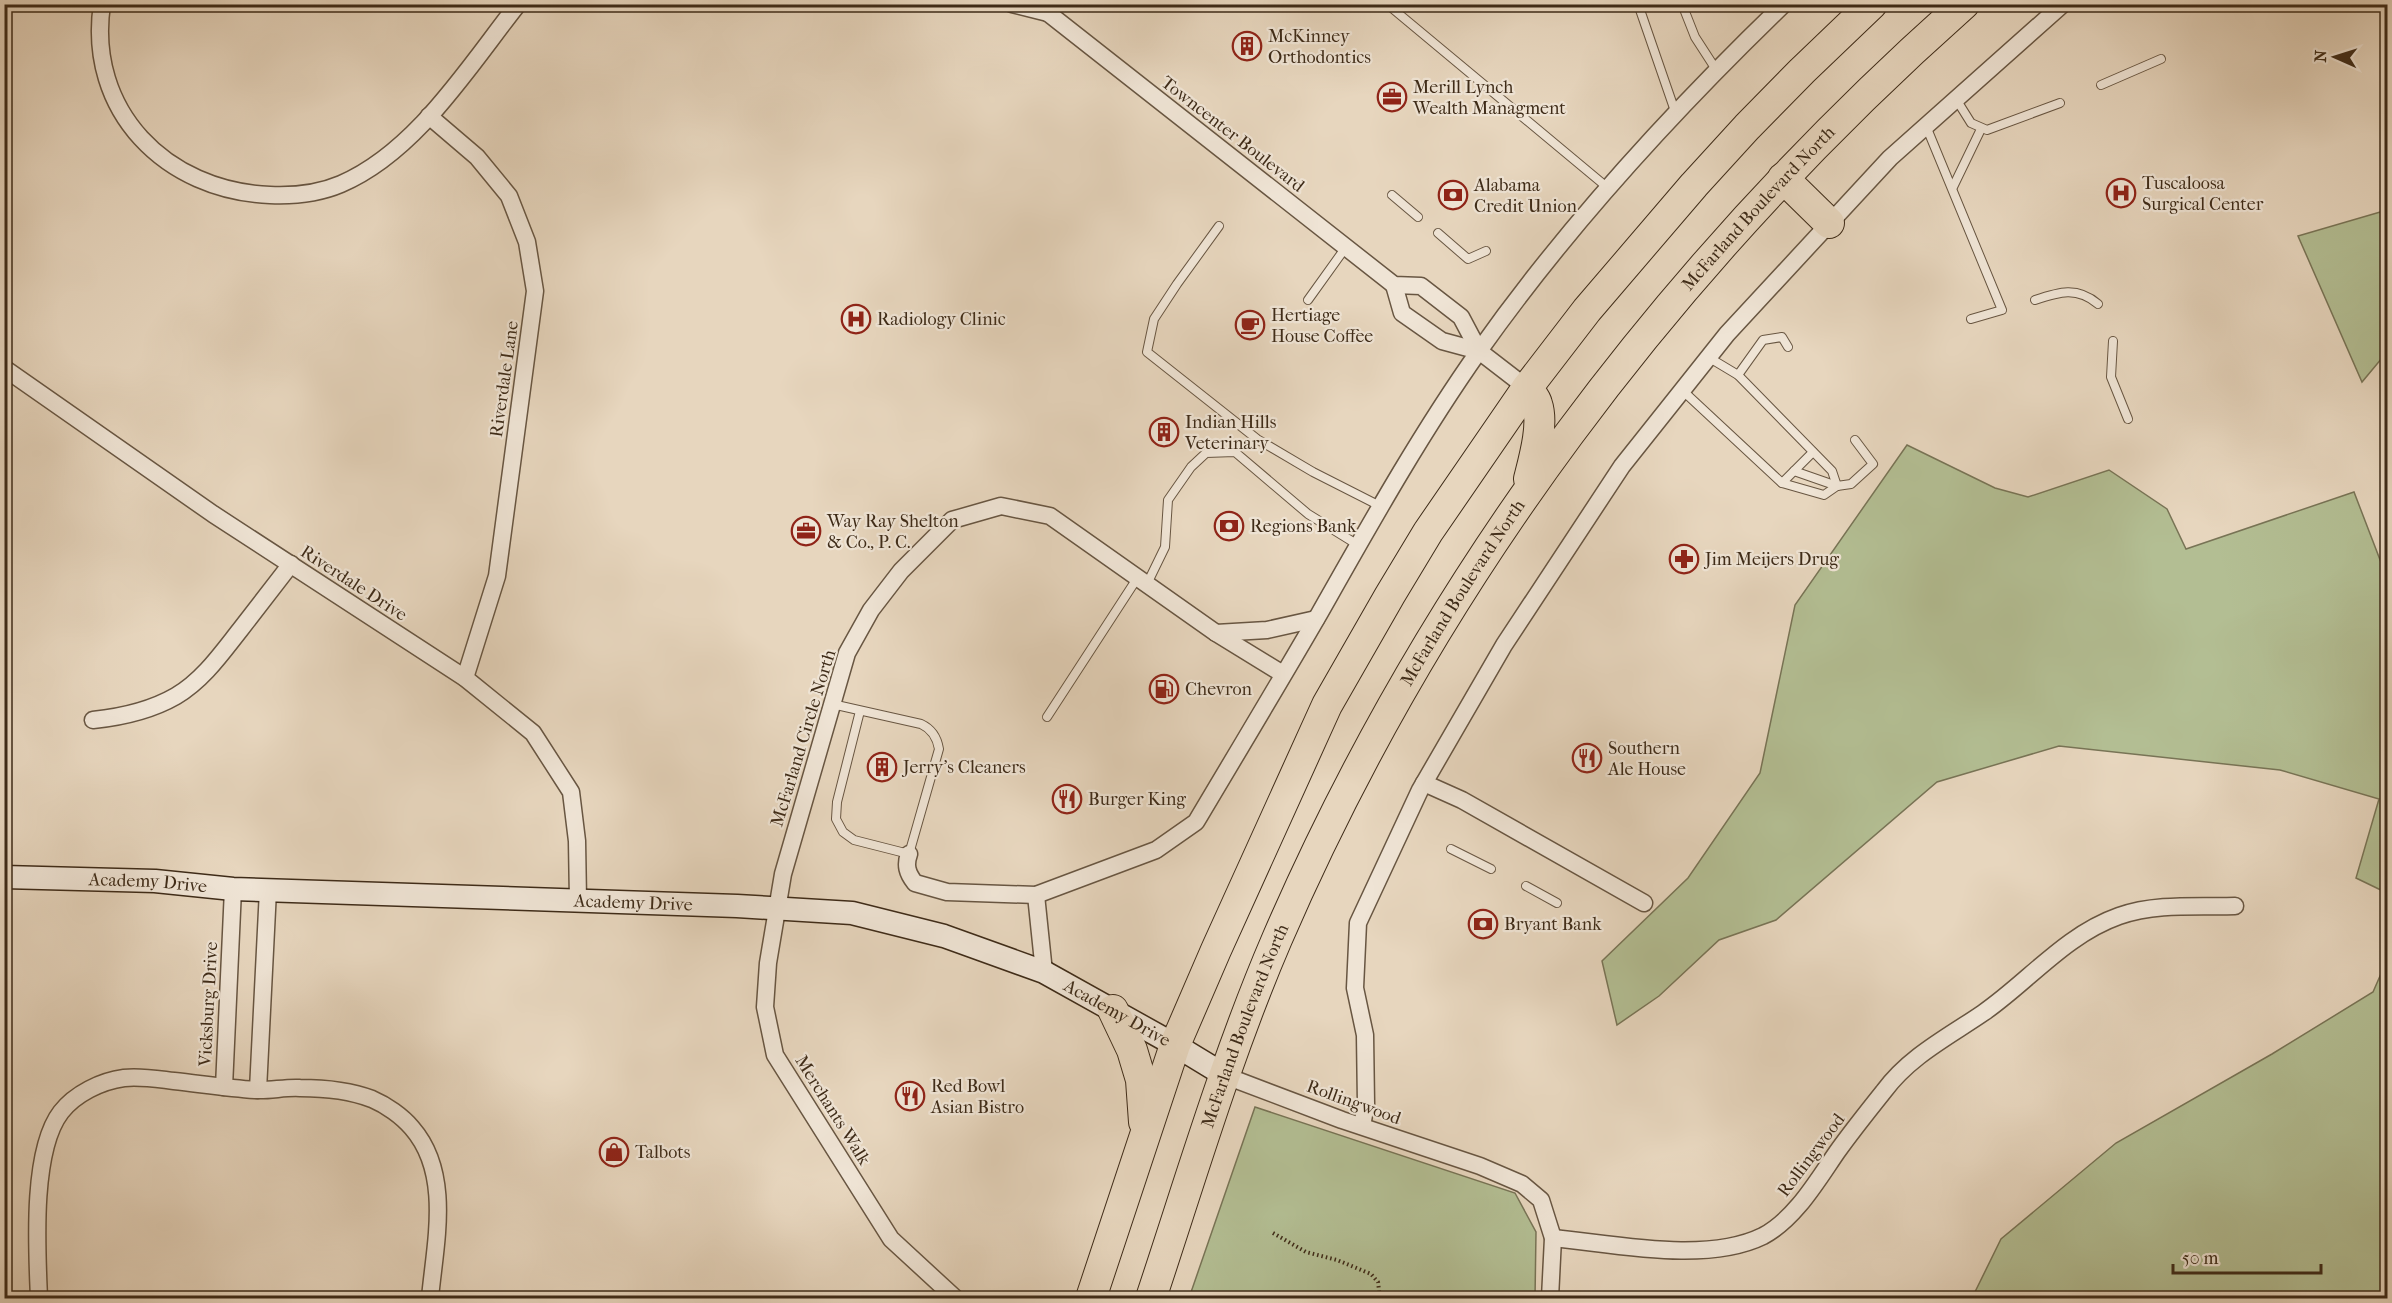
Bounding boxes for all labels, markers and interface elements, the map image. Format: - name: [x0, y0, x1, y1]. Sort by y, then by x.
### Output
- place label: McKinney Orthodontics: [1268, 26, 1371, 68]
- north arrow: [2305, 27, 2365, 87]
- building icon: McKinney Orthodontics: [1231, 30, 1263, 62]
- text: N: [2311, 49, 2330, 63]
- street label: Towncenter Boulevard: [1157, 72, 1309, 197]
- place label: Merill Lynch Wealth Managment: [1412, 77, 1566, 119]
- office icon: Merill Lynch Wealth Managment: [1376, 81, 1408, 113]
- street label: McFarland Boulevard North: [1678, 122, 1840, 295]
- place label: Tuscaloosa Surgical Center: [2142, 173, 2264, 215]
- place label: Alabama Credit Union: [1473, 175, 1577, 217]
- hospital icon: Tuscaloosa Surgical Center: [2105, 177, 2137, 209]
- bank icon: Alabama Credit Union: [1437, 179, 1469, 211]
- hospital icon: Radiology Clinic: [840, 303, 872, 335]
- place label: Hertiage House Coffee: [1271, 305, 1373, 347]
- place label: Radiology Clinic: [877, 309, 1006, 330]
- cafe icon: Hertiage House Coffee: [1234, 309, 1266, 341]
- street label: Riverdale Lane: [486, 319, 523, 439]
- place label: Indian Hills Veterinary: [1184, 412, 1277, 454]
- building icon: Indian Hills Veterinary: [1148, 416, 1180, 448]
- street label: McFarland Boulevard North: [1396, 496, 1530, 690]
- bank icon: Regions Bank: [1213, 510, 1245, 542]
- place label: Way Ray Shelton & Co., P. C.: [826, 511, 959, 553]
- office icon: Way Ray Shelton & Co., P. C.: [790, 515, 822, 547]
- place label: Regions Bank: [1250, 516, 1357, 537]
- street label: Riverdale Drive: [297, 541, 411, 626]
- pharmacy icon: Jim Meijers Drug: [1668, 543, 1700, 575]
- place label: Jim Meijers Drug: [1703, 549, 1839, 570]
- street label: McFarland Circle North: [767, 647, 840, 829]
- fuel station icon: Chevron: [1148, 673, 1180, 705]
- place label: Chevron: [1185, 679, 1252, 700]
- place label: Southern Ale House: [1607, 738, 1686, 780]
- restaurant icon: Southern Ale House: [1571, 742, 1603, 774]
- building icon: Jerry's Cleaners: [866, 751, 898, 783]
- place label: Jerry's Cleaners: [901, 757, 1026, 778]
- restaurant icon: Burger King: [1051, 783, 1083, 815]
- place label: Burger King: [1088, 789, 1186, 810]
- street label: Academy Drive: [87, 869, 208, 897]
- street label: Academy Drive: [573, 890, 693, 915]
- bank icon: Bryant Bank: [1467, 908, 1499, 940]
- place label: Bryant Bank: [1504, 914, 1602, 935]
- street label: McFarland Boulevard North: [1197, 921, 1293, 1131]
- street label: Vicksburg Drive: [195, 941, 222, 1068]
- street label: Academy Drive: [1059, 975, 1174, 1051]
- street label: Merchants Walk: [790, 1052, 875, 1170]
- place label: Red Bowl Asian Bistro: [930, 1076, 1024, 1118]
- street label: Rollingwood: [1304, 1076, 1404, 1129]
- restaurant icon: Red Bowl Asian Bistro: [894, 1080, 926, 1112]
- street label: Rollingwood: [1773, 1109, 1850, 1201]
- shop icon: Talbots: [598, 1136, 630, 1168]
- place label: Talbots: [635, 1142, 691, 1163]
- scale bar: [2173, 1237, 2322, 1275]
- text: 50 m: [2182, 1248, 2219, 1269]

